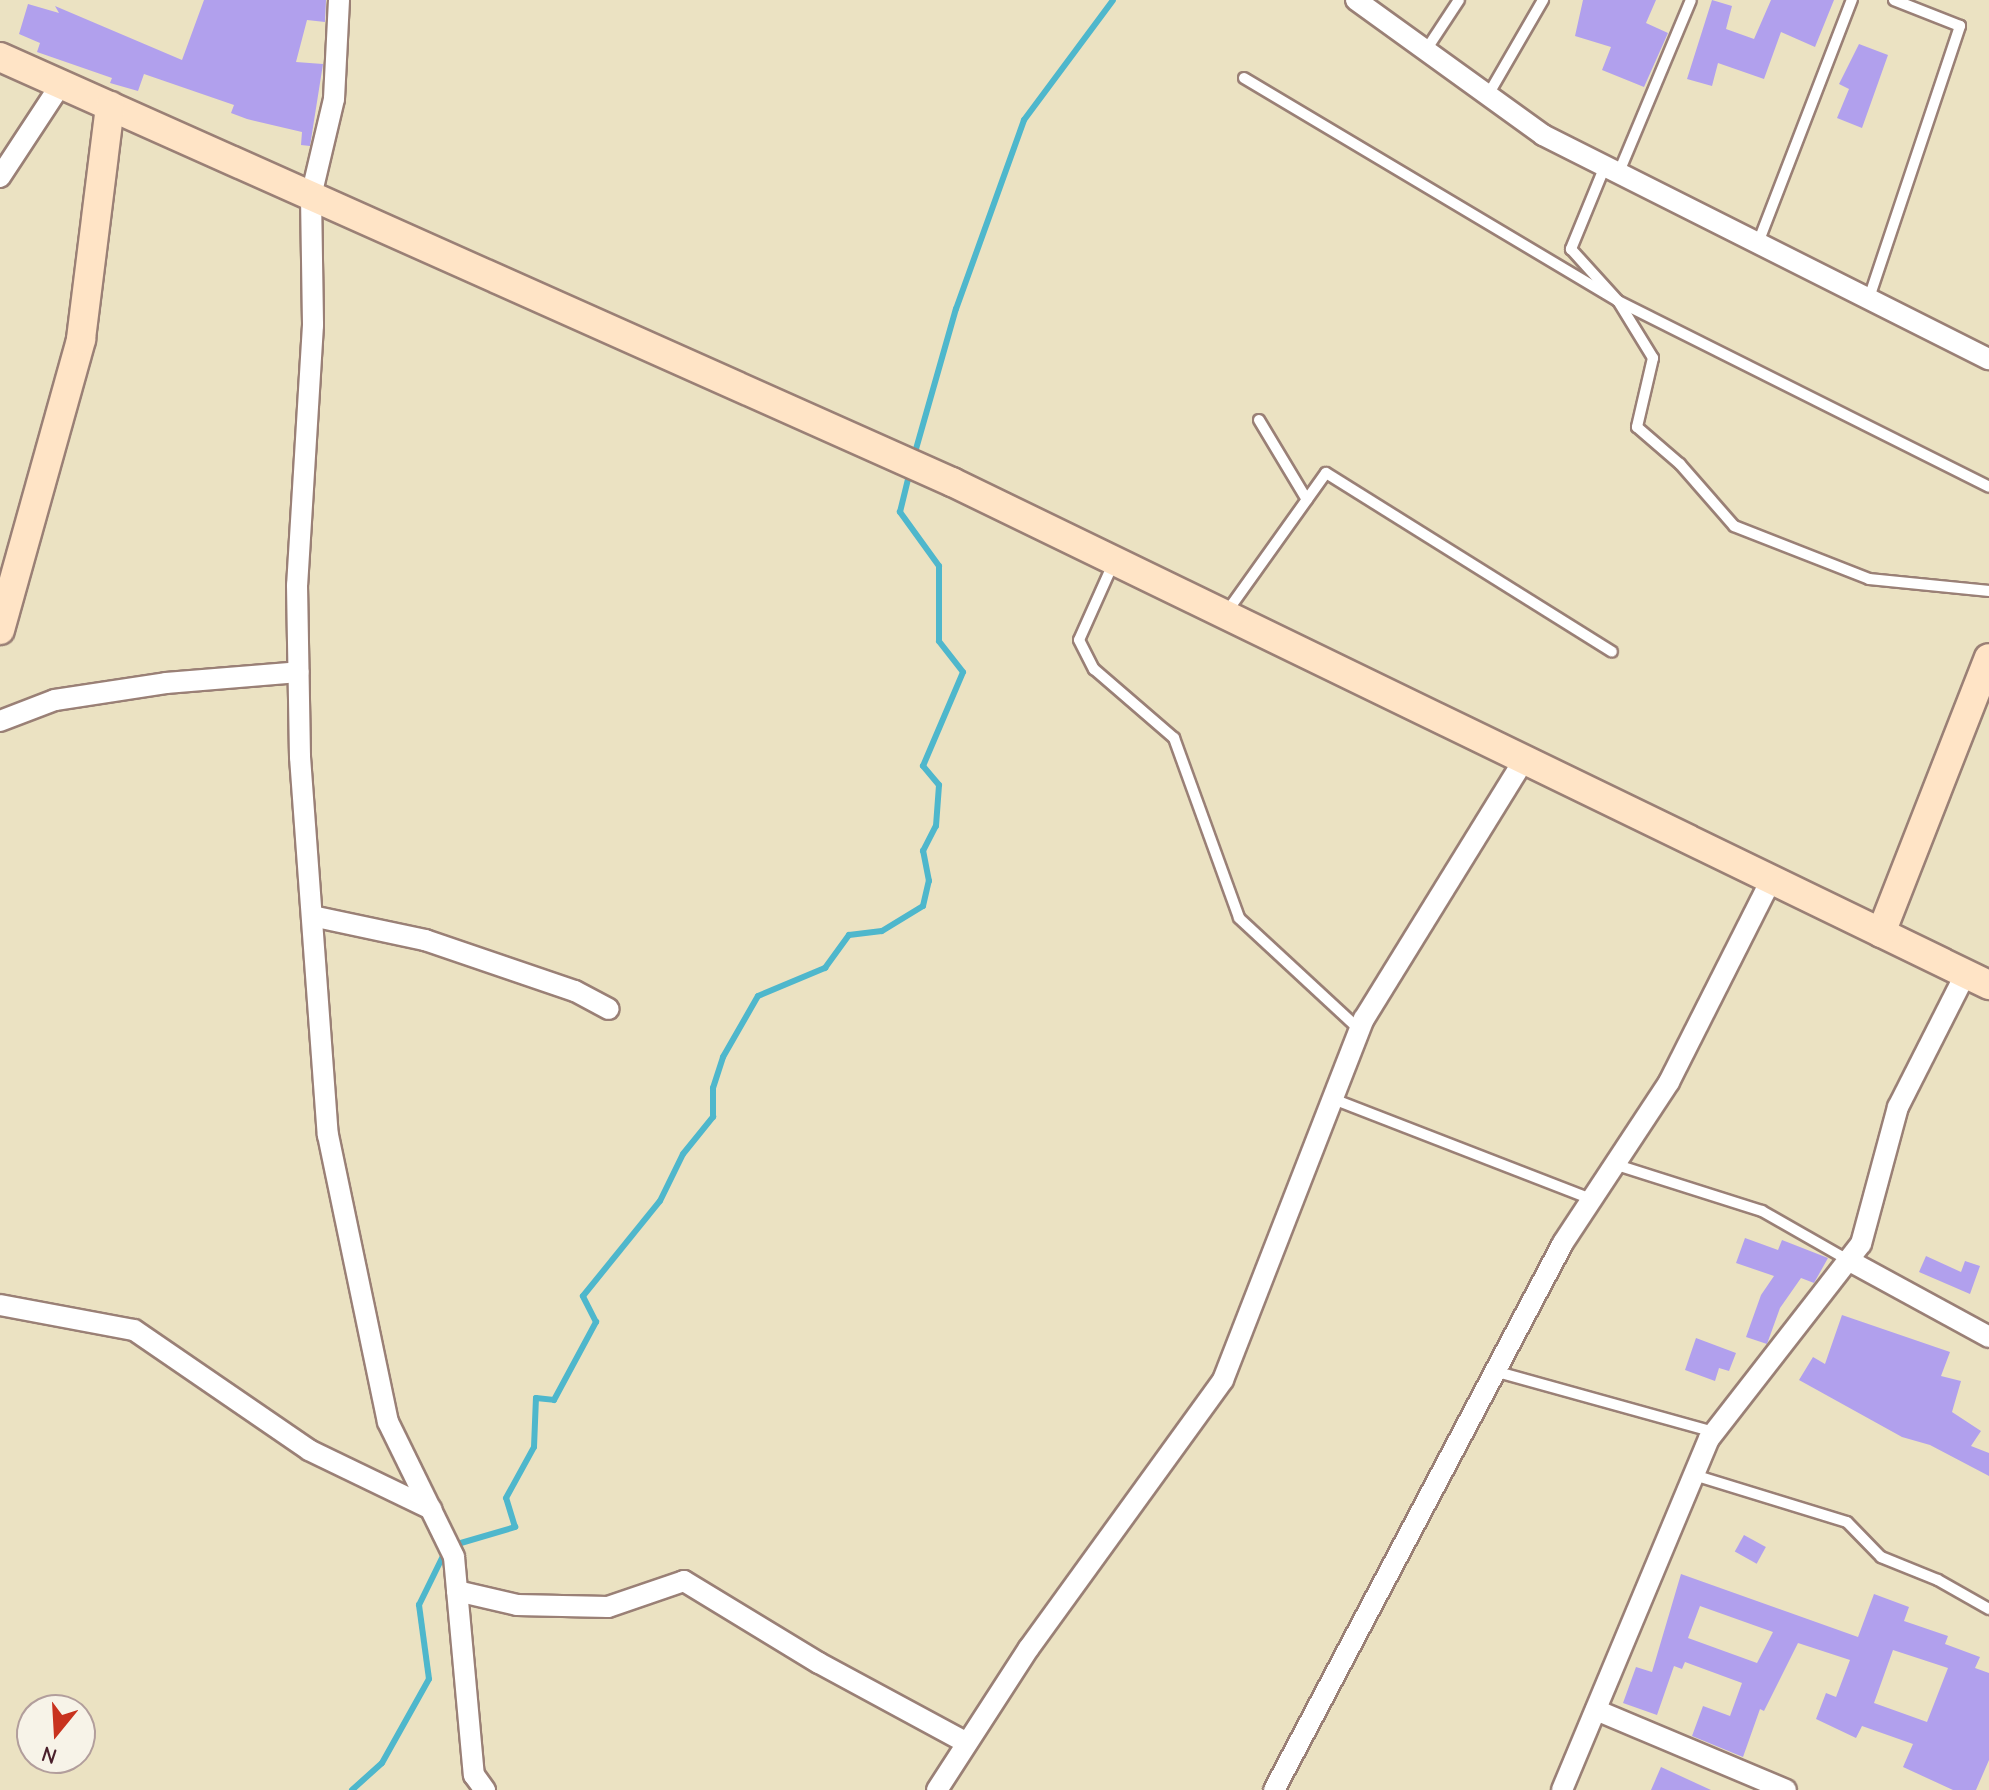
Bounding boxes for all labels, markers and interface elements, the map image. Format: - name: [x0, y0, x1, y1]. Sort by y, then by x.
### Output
- north arrow: [16, 1694, 96, 1774]
- text: N: [38, 1740, 60, 1770]

